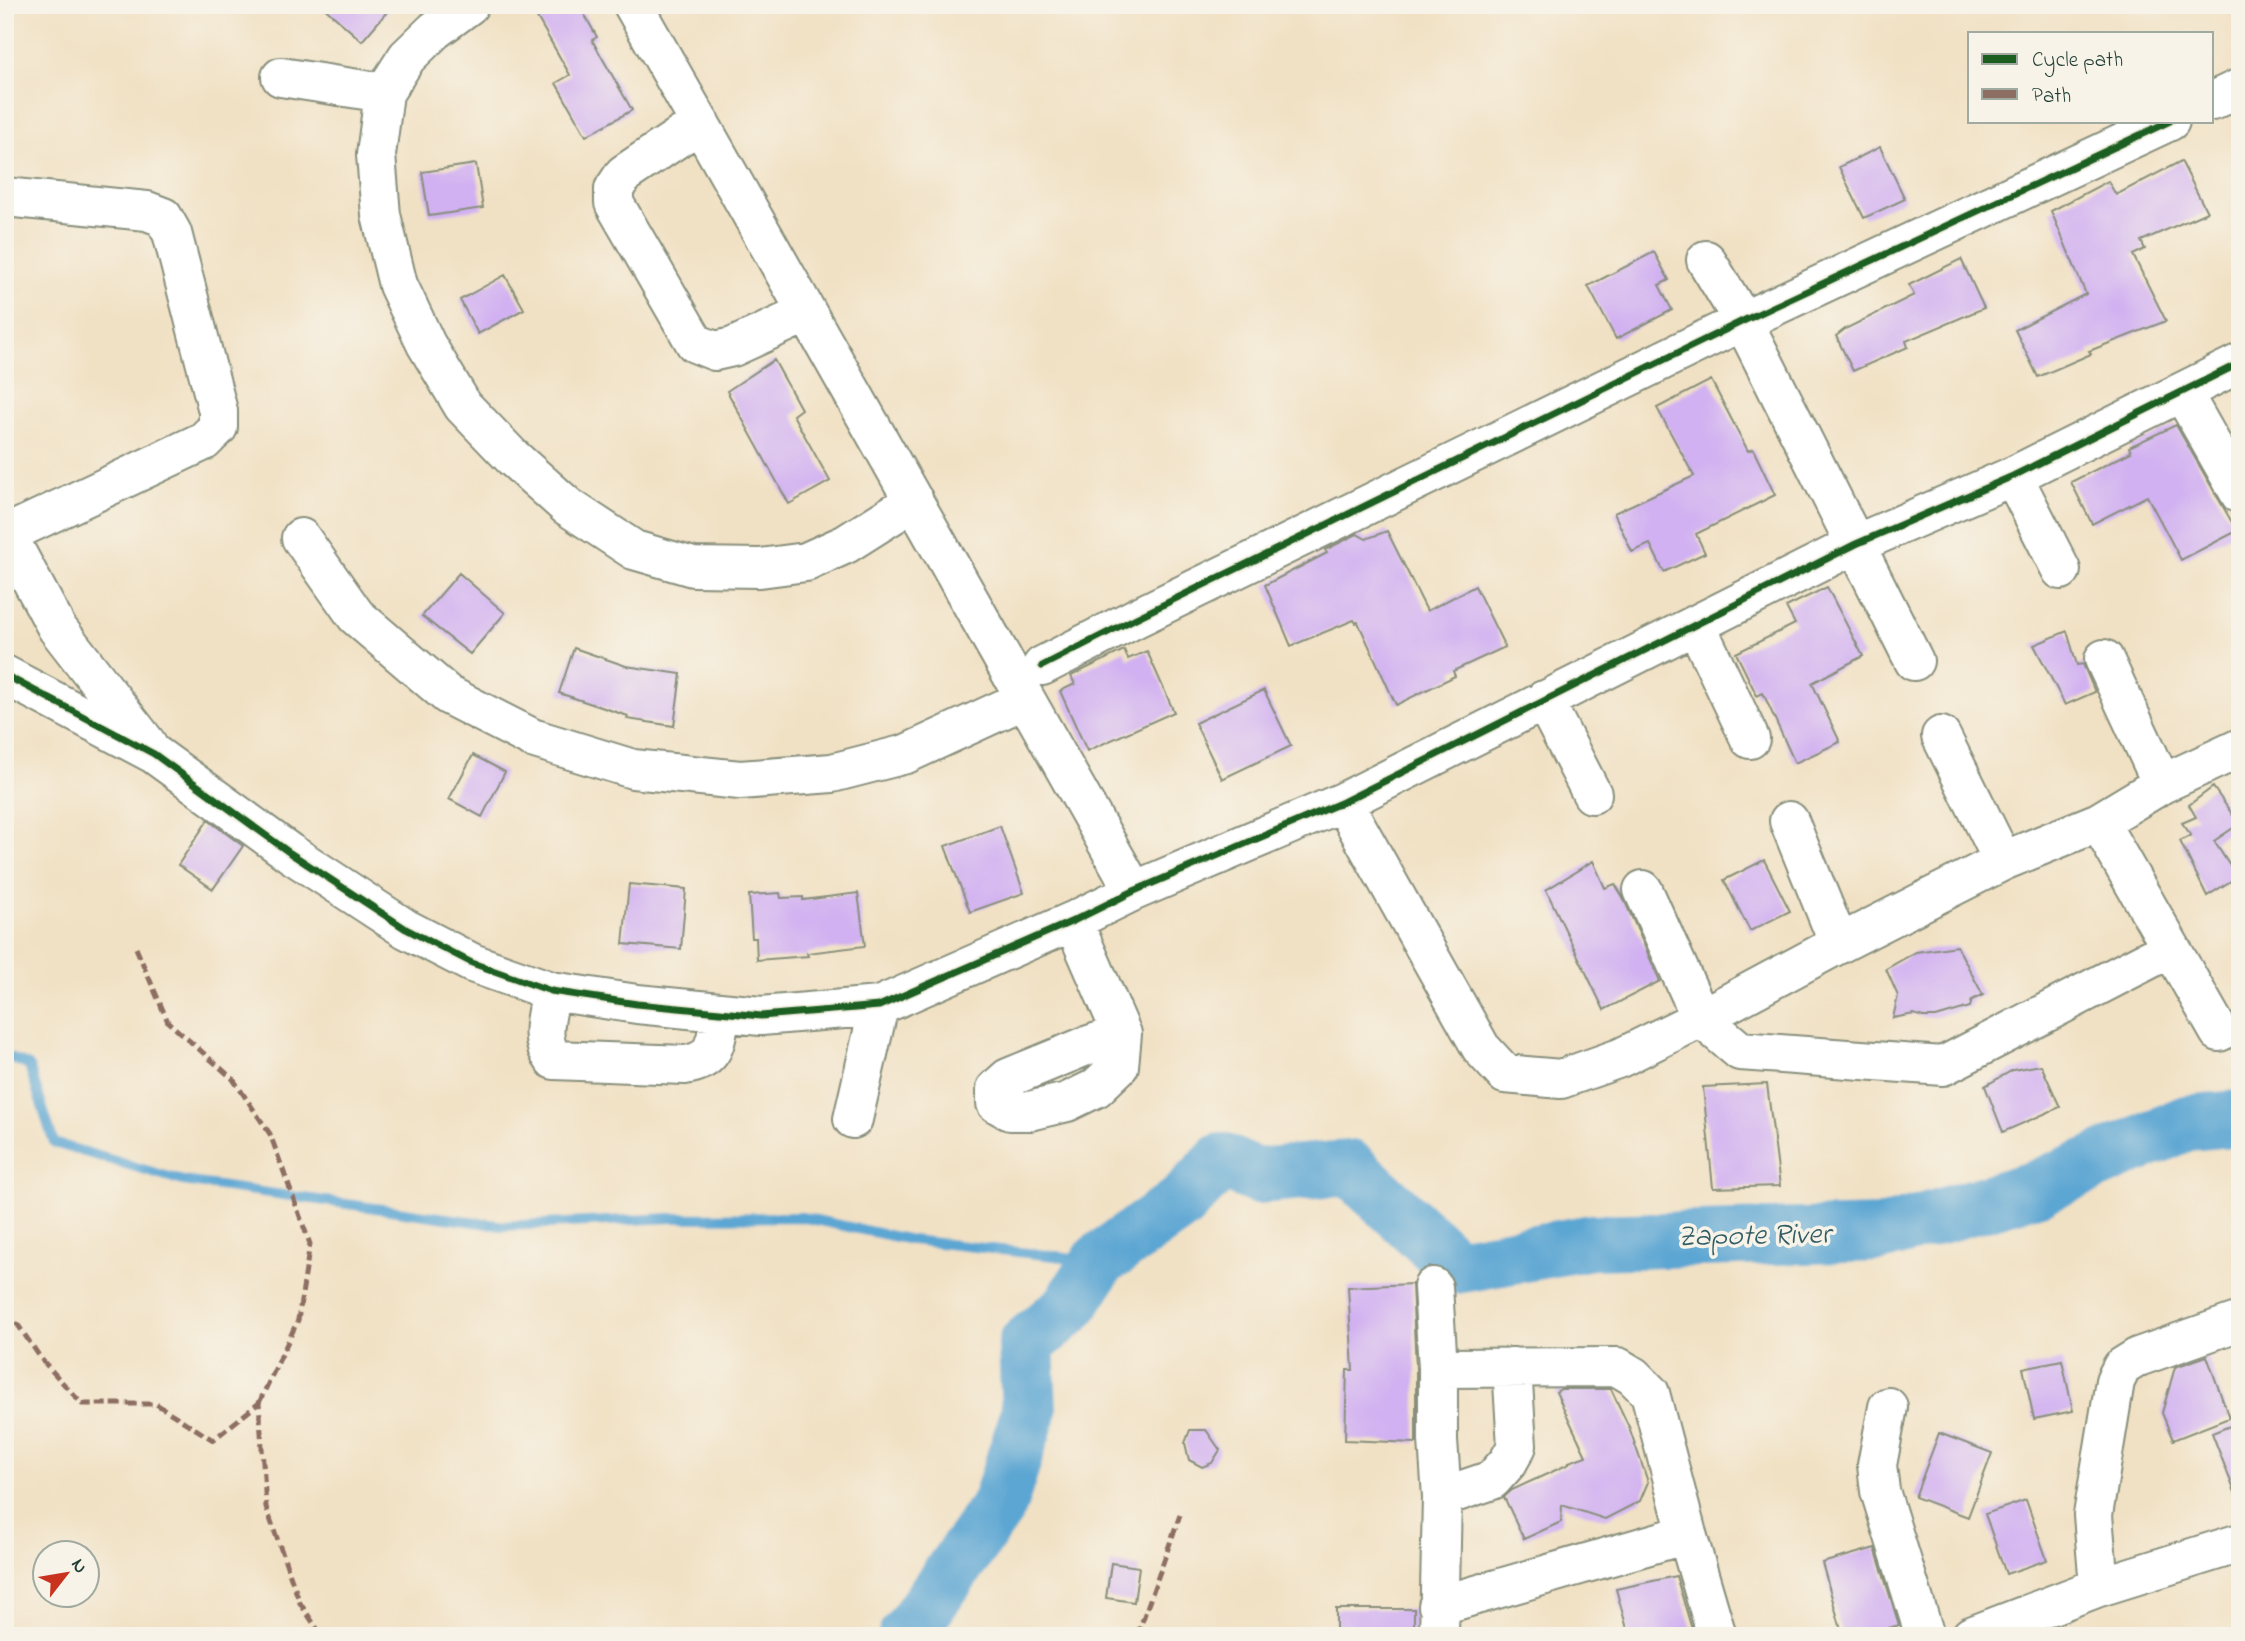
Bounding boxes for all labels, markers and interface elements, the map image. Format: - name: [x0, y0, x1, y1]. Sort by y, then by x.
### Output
- legend: [1968, 32, 2214, 122]
- text: Cycle path: [2032, 46, 2123, 78]
- text: Path: [2032, 82, 2071, 112]
- water label: Zapote River: [1677, 1214, 1835, 1260]
- north arrow: [32, 1540, 102, 1610]
- text: N: [64, 1554, 93, 1579]

